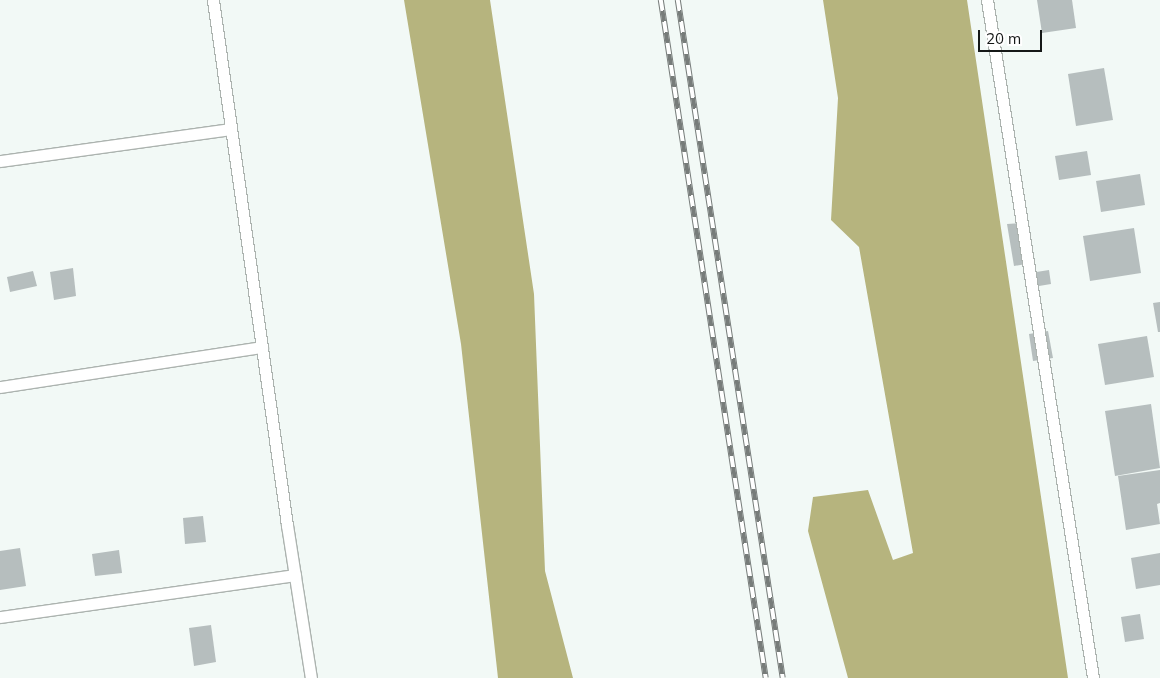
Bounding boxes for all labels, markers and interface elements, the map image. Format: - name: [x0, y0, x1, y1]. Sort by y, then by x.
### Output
- scale bar: [980, 20, 1044, 52]
- text: 20 m: [986, 29, 1021, 48]

